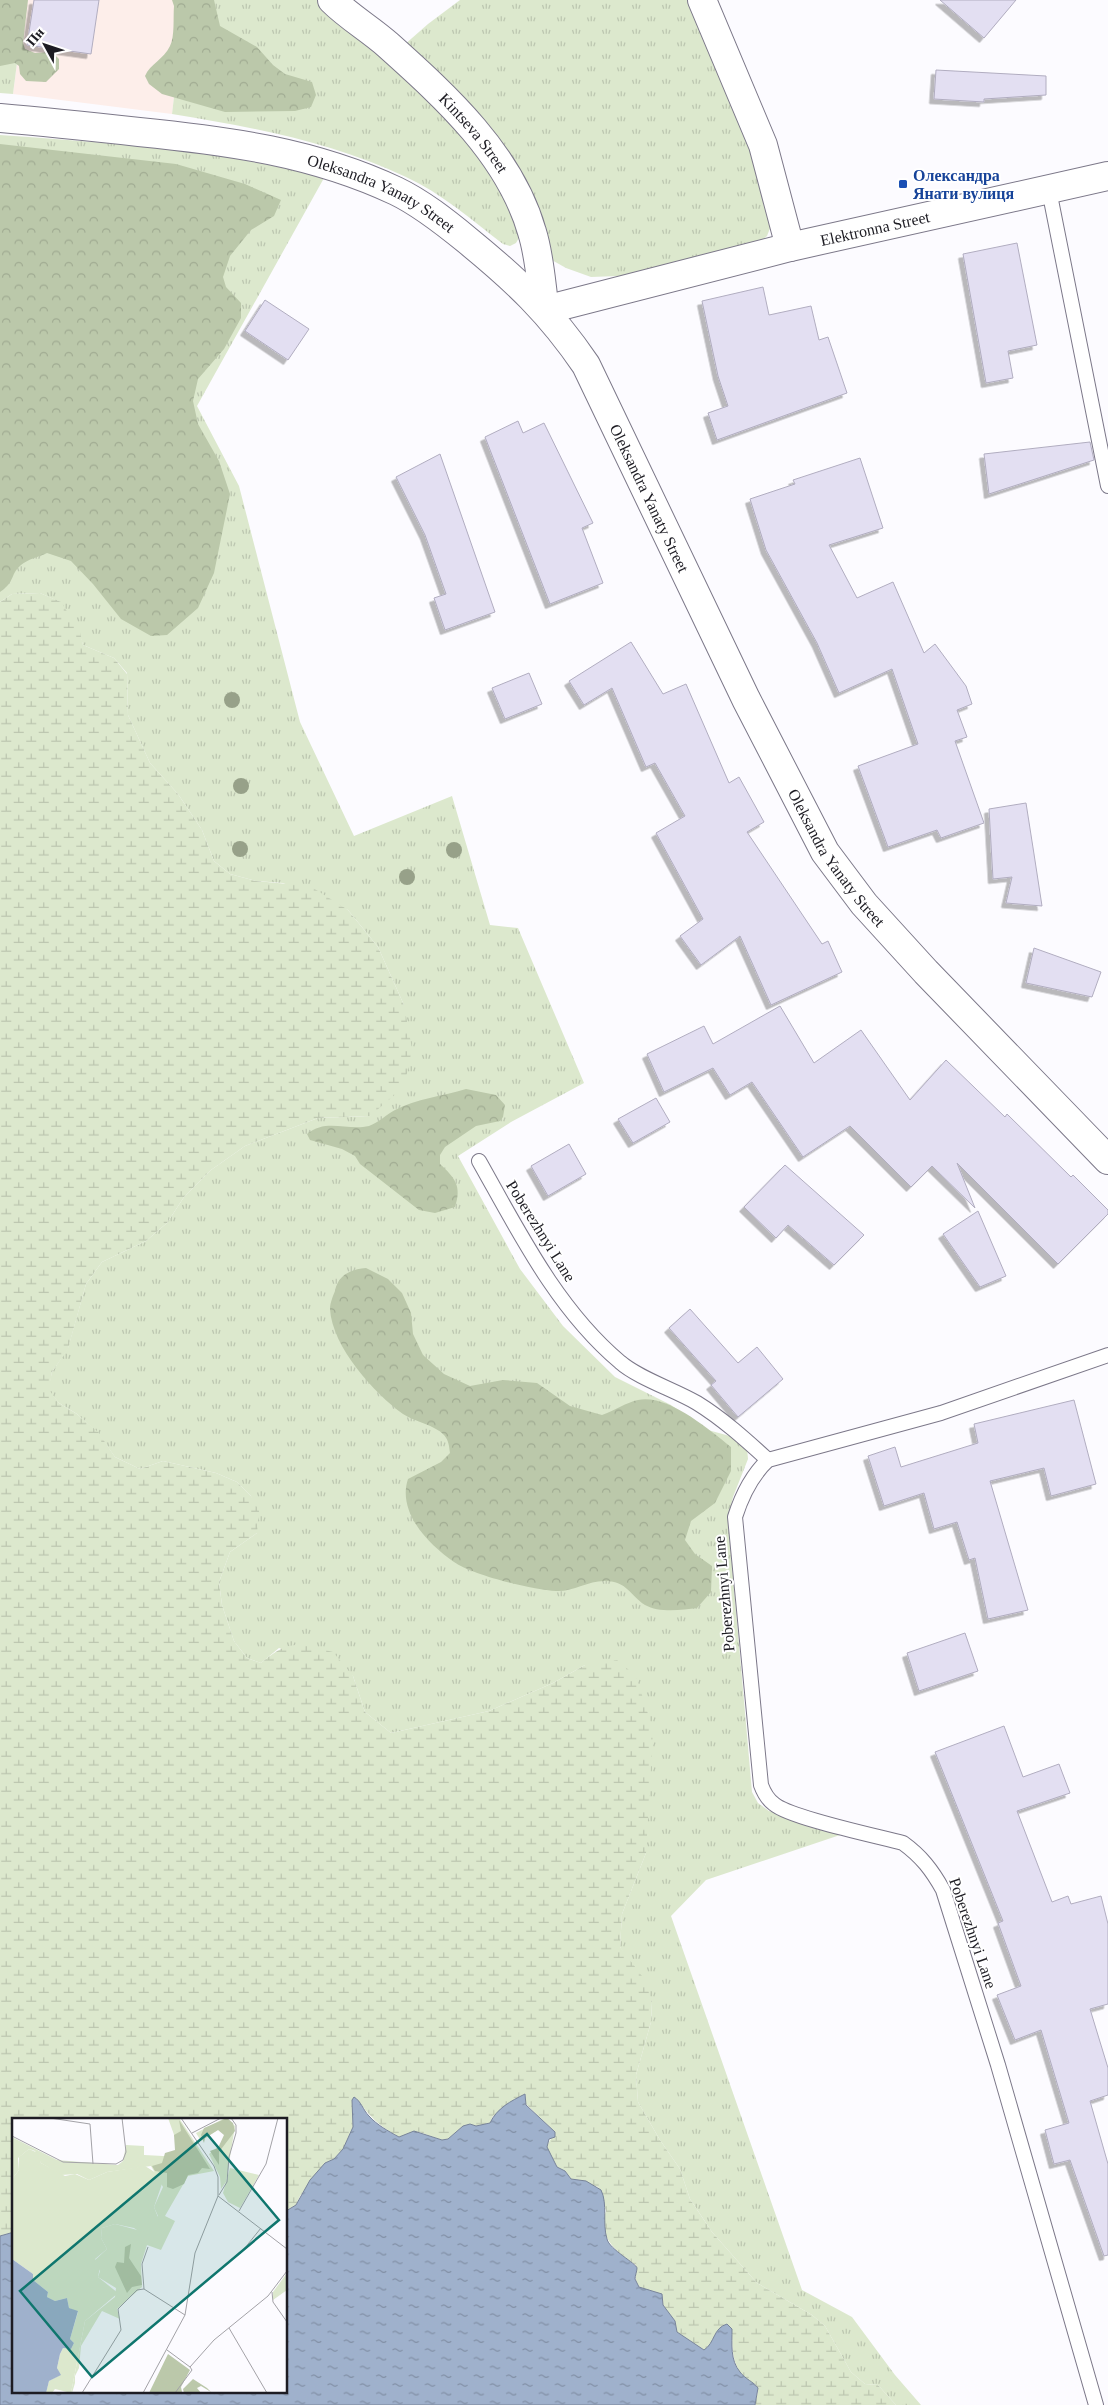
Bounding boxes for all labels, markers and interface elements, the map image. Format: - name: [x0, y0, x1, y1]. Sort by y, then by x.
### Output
- north arrow: [20, 20, 70, 70]
- text: Пн: [24, 25, 47, 49]
- street label: Kintseva Street: [436, 89, 512, 176]
- street label: Oleksandra Yanaty Street: [306, 151, 459, 236]
- place label: Олександра Янати вулиця: [913, 167, 1015, 203]
- marker: Олександра Янати вулиця: [897, 178, 909, 190]
- street label: Elektronna Street: [819, 207, 932, 248]
- street label: Oleksandra Yanaty Street: [607, 421, 693, 575]
- street label: Oleksandra Yanaty Street: [785, 786, 889, 930]
- street label: Poberezhnyi Lane: [502, 1177, 579, 1285]
- street label: Poberezhnyi Lane: [710, 1535, 739, 1652]
- street label: Poberezhnyi Lane: [945, 1875, 1000, 1991]
- inset map: [12, 2118, 288, 2392]

